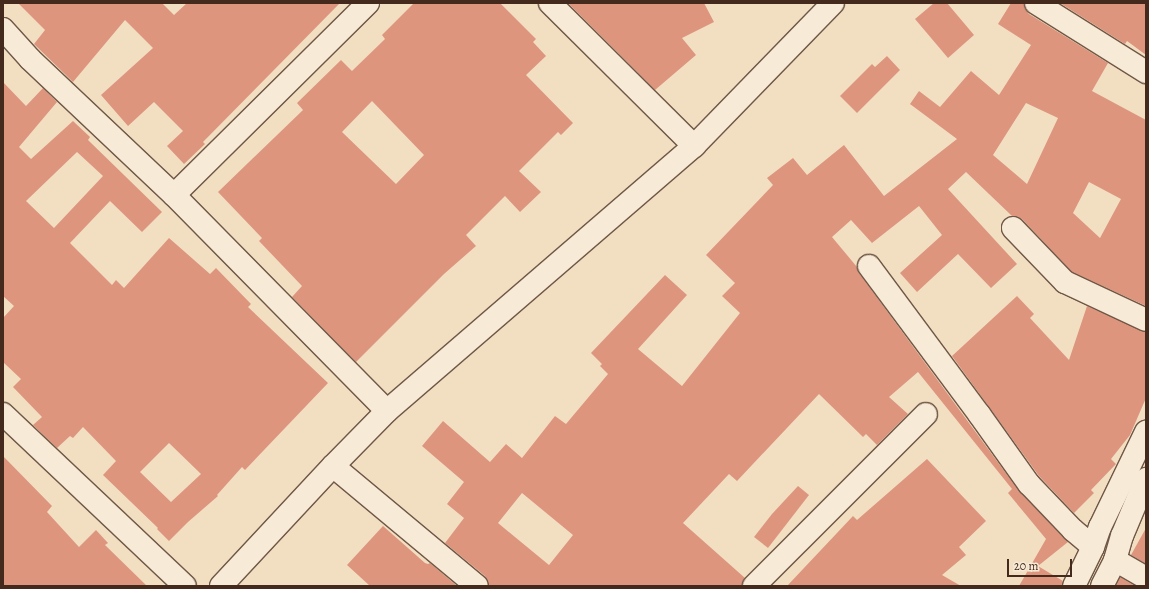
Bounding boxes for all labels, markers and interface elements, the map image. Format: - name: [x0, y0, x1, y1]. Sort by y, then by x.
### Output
- scale bar: [1009, 551, 1074, 577]
- text: 20 m: [1014, 558, 1038, 574]

